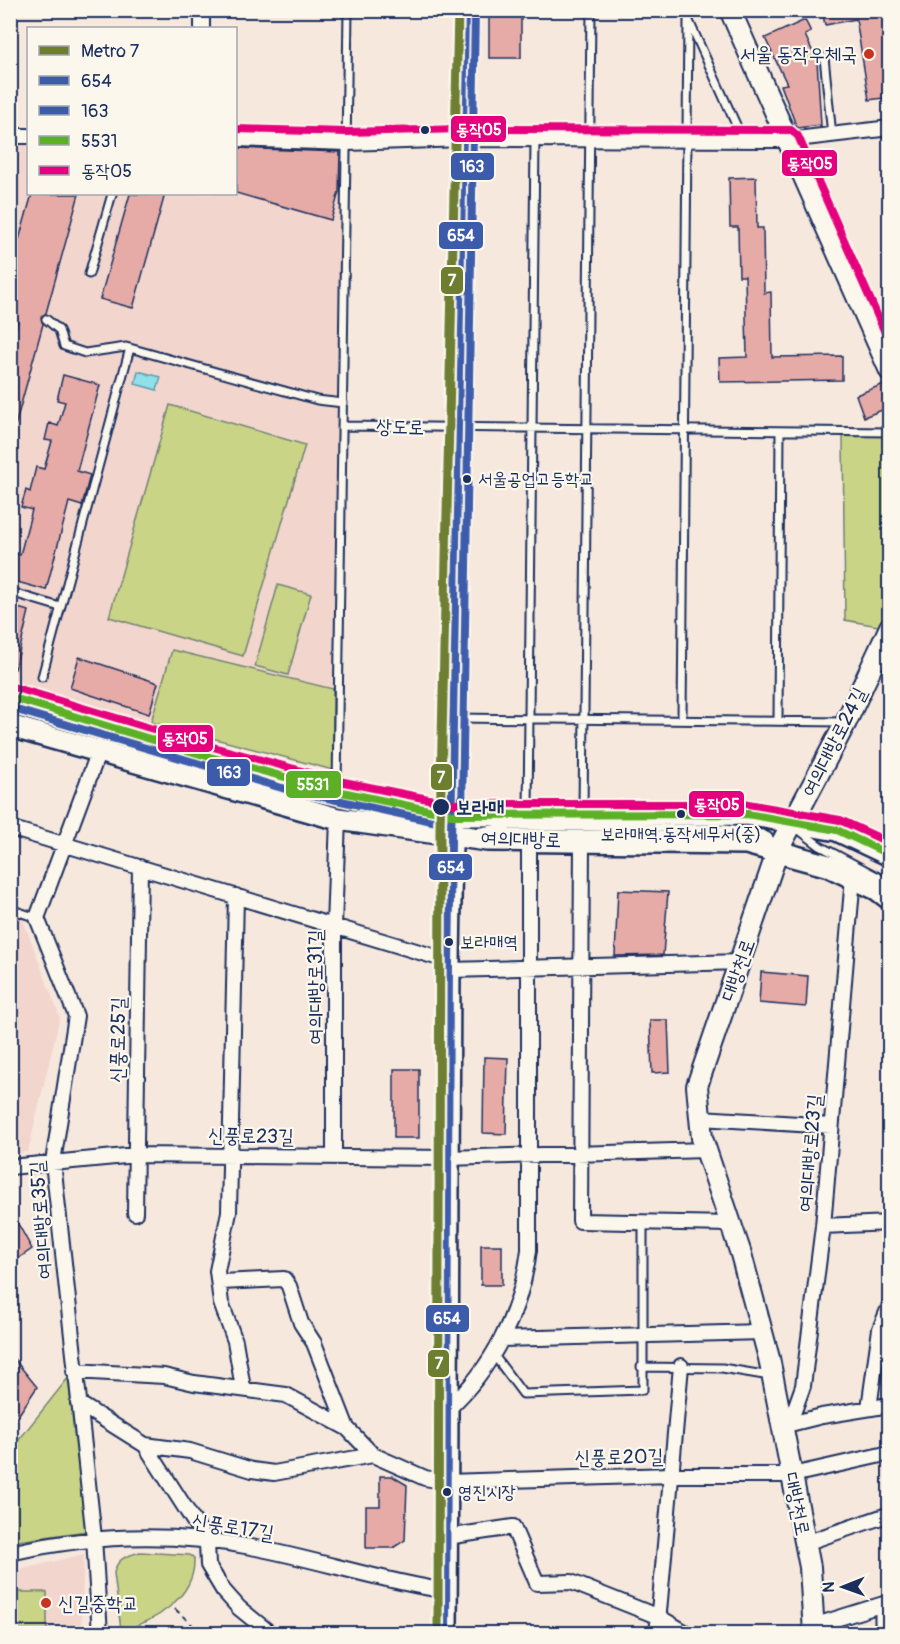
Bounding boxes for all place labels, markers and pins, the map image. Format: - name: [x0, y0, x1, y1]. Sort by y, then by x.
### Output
- place label: 서울 동작우체국: [740, 42, 857, 67]
- marker: 서울 동작우체국: [862, 47, 876, 61]
- unlabelled marker: [419, 124, 431, 136]
- place label: 서울공업고등학교: [478, 468, 594, 491]
- marker: 서울공업고등학교: [461, 473, 473, 485]
- place label: 보라매: [456, 795, 504, 820]
- marker: 보라매: [431, 797, 451, 817]
- marker: 보라매역.동작세무서(중): [675, 808, 687, 820]
- place label: 보라매역.동작세무서(중): [601, 823, 761, 846]
- place label: 보라매역: [460, 931, 518, 954]
- marker: 보라매역: [443, 936, 455, 948]
- place label: 영진시장: [458, 1481, 516, 1504]
- marker: 영진시장: [441, 1486, 453, 1498]
- place label: 신길중학교: [58, 1591, 138, 1616]
- marker: 신길중학교: [39, 1596, 53, 1610]

